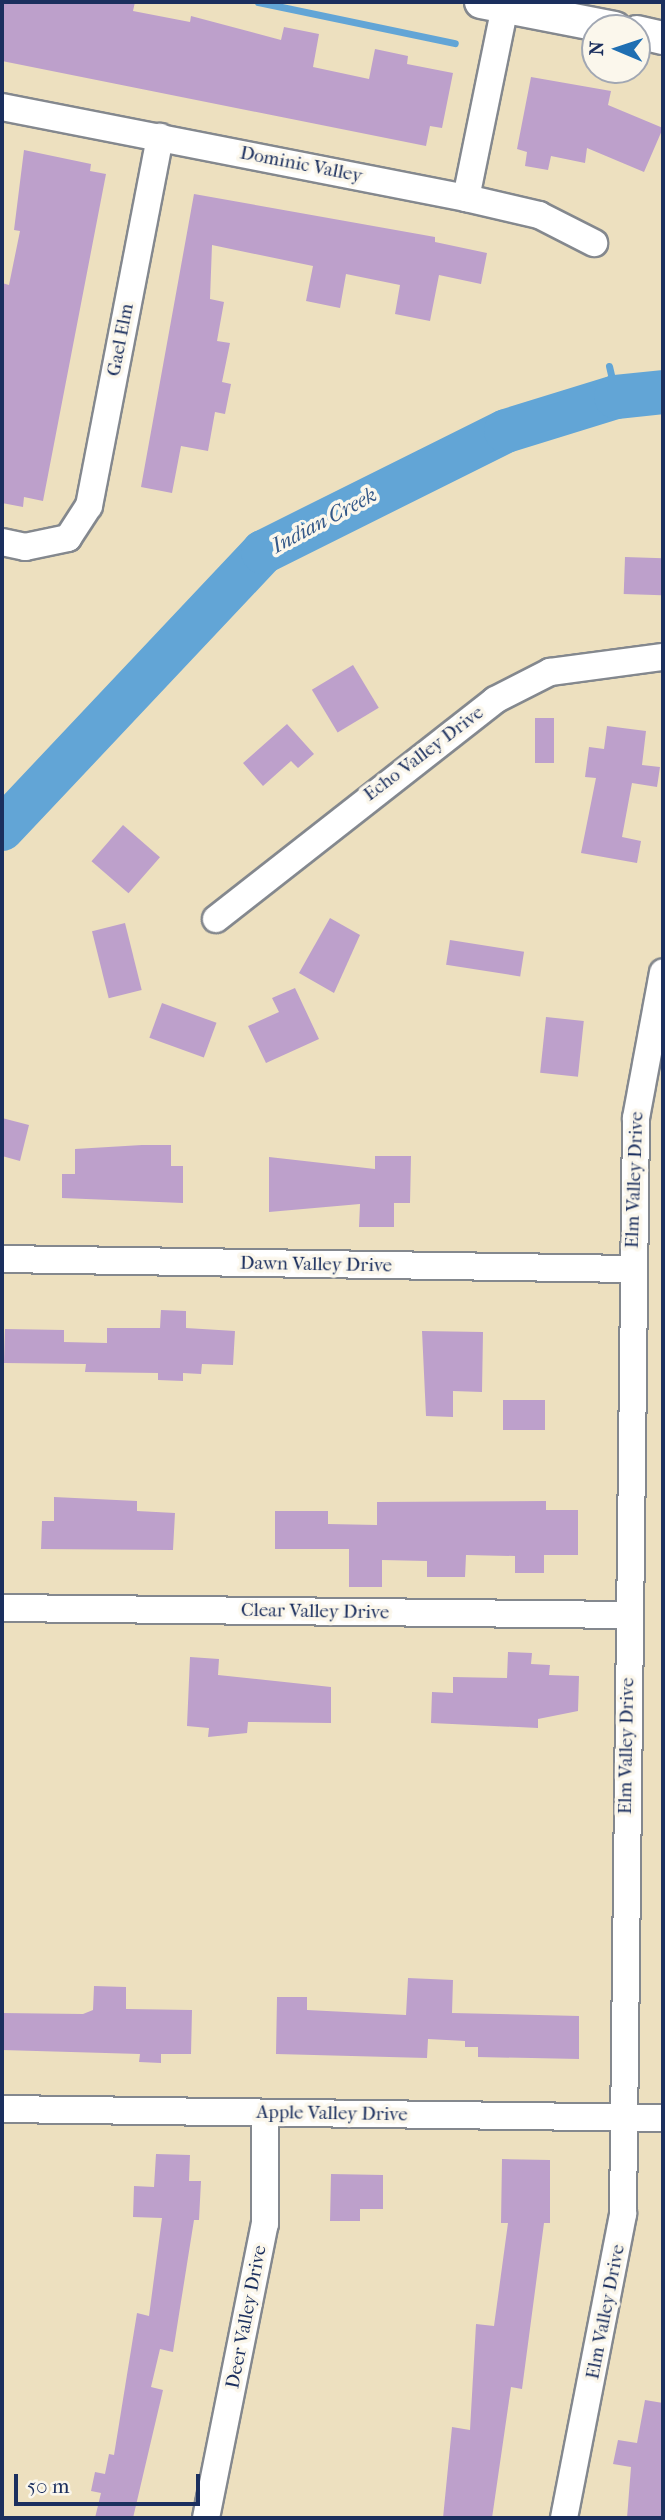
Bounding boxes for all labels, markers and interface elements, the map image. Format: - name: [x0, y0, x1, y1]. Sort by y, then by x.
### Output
- north arrow: [581, 14, 651, 84]
- text: N: [586, 41, 608, 56]
- street label: Dominic Valley: [238, 142, 364, 188]
- street label: Gael Elm: [103, 302, 139, 378]
- water label: Indian Creek: [267, 482, 381, 558]
- street label: Echo Valley Drive: [360, 701, 488, 807]
- street label: Elm Valley Drive: [621, 1111, 649, 1249]
- street label: Dawn Valley Drive: [240, 1252, 392, 1278]
- street label: Clear Valley Drive: [241, 1599, 389, 1625]
- street label: Elm Valley Drive: [614, 1677, 640, 1815]
- street label: Apple Valley Drive: [256, 2101, 408, 2127]
- street label: Deer Valley Drive: [222, 2243, 272, 2391]
- street label: Elm Valley Drive: [582, 2243, 630, 2381]
- scale bar: [18, 2460, 203, 2504]
- text: 50 m: [27, 2474, 70, 2498]

